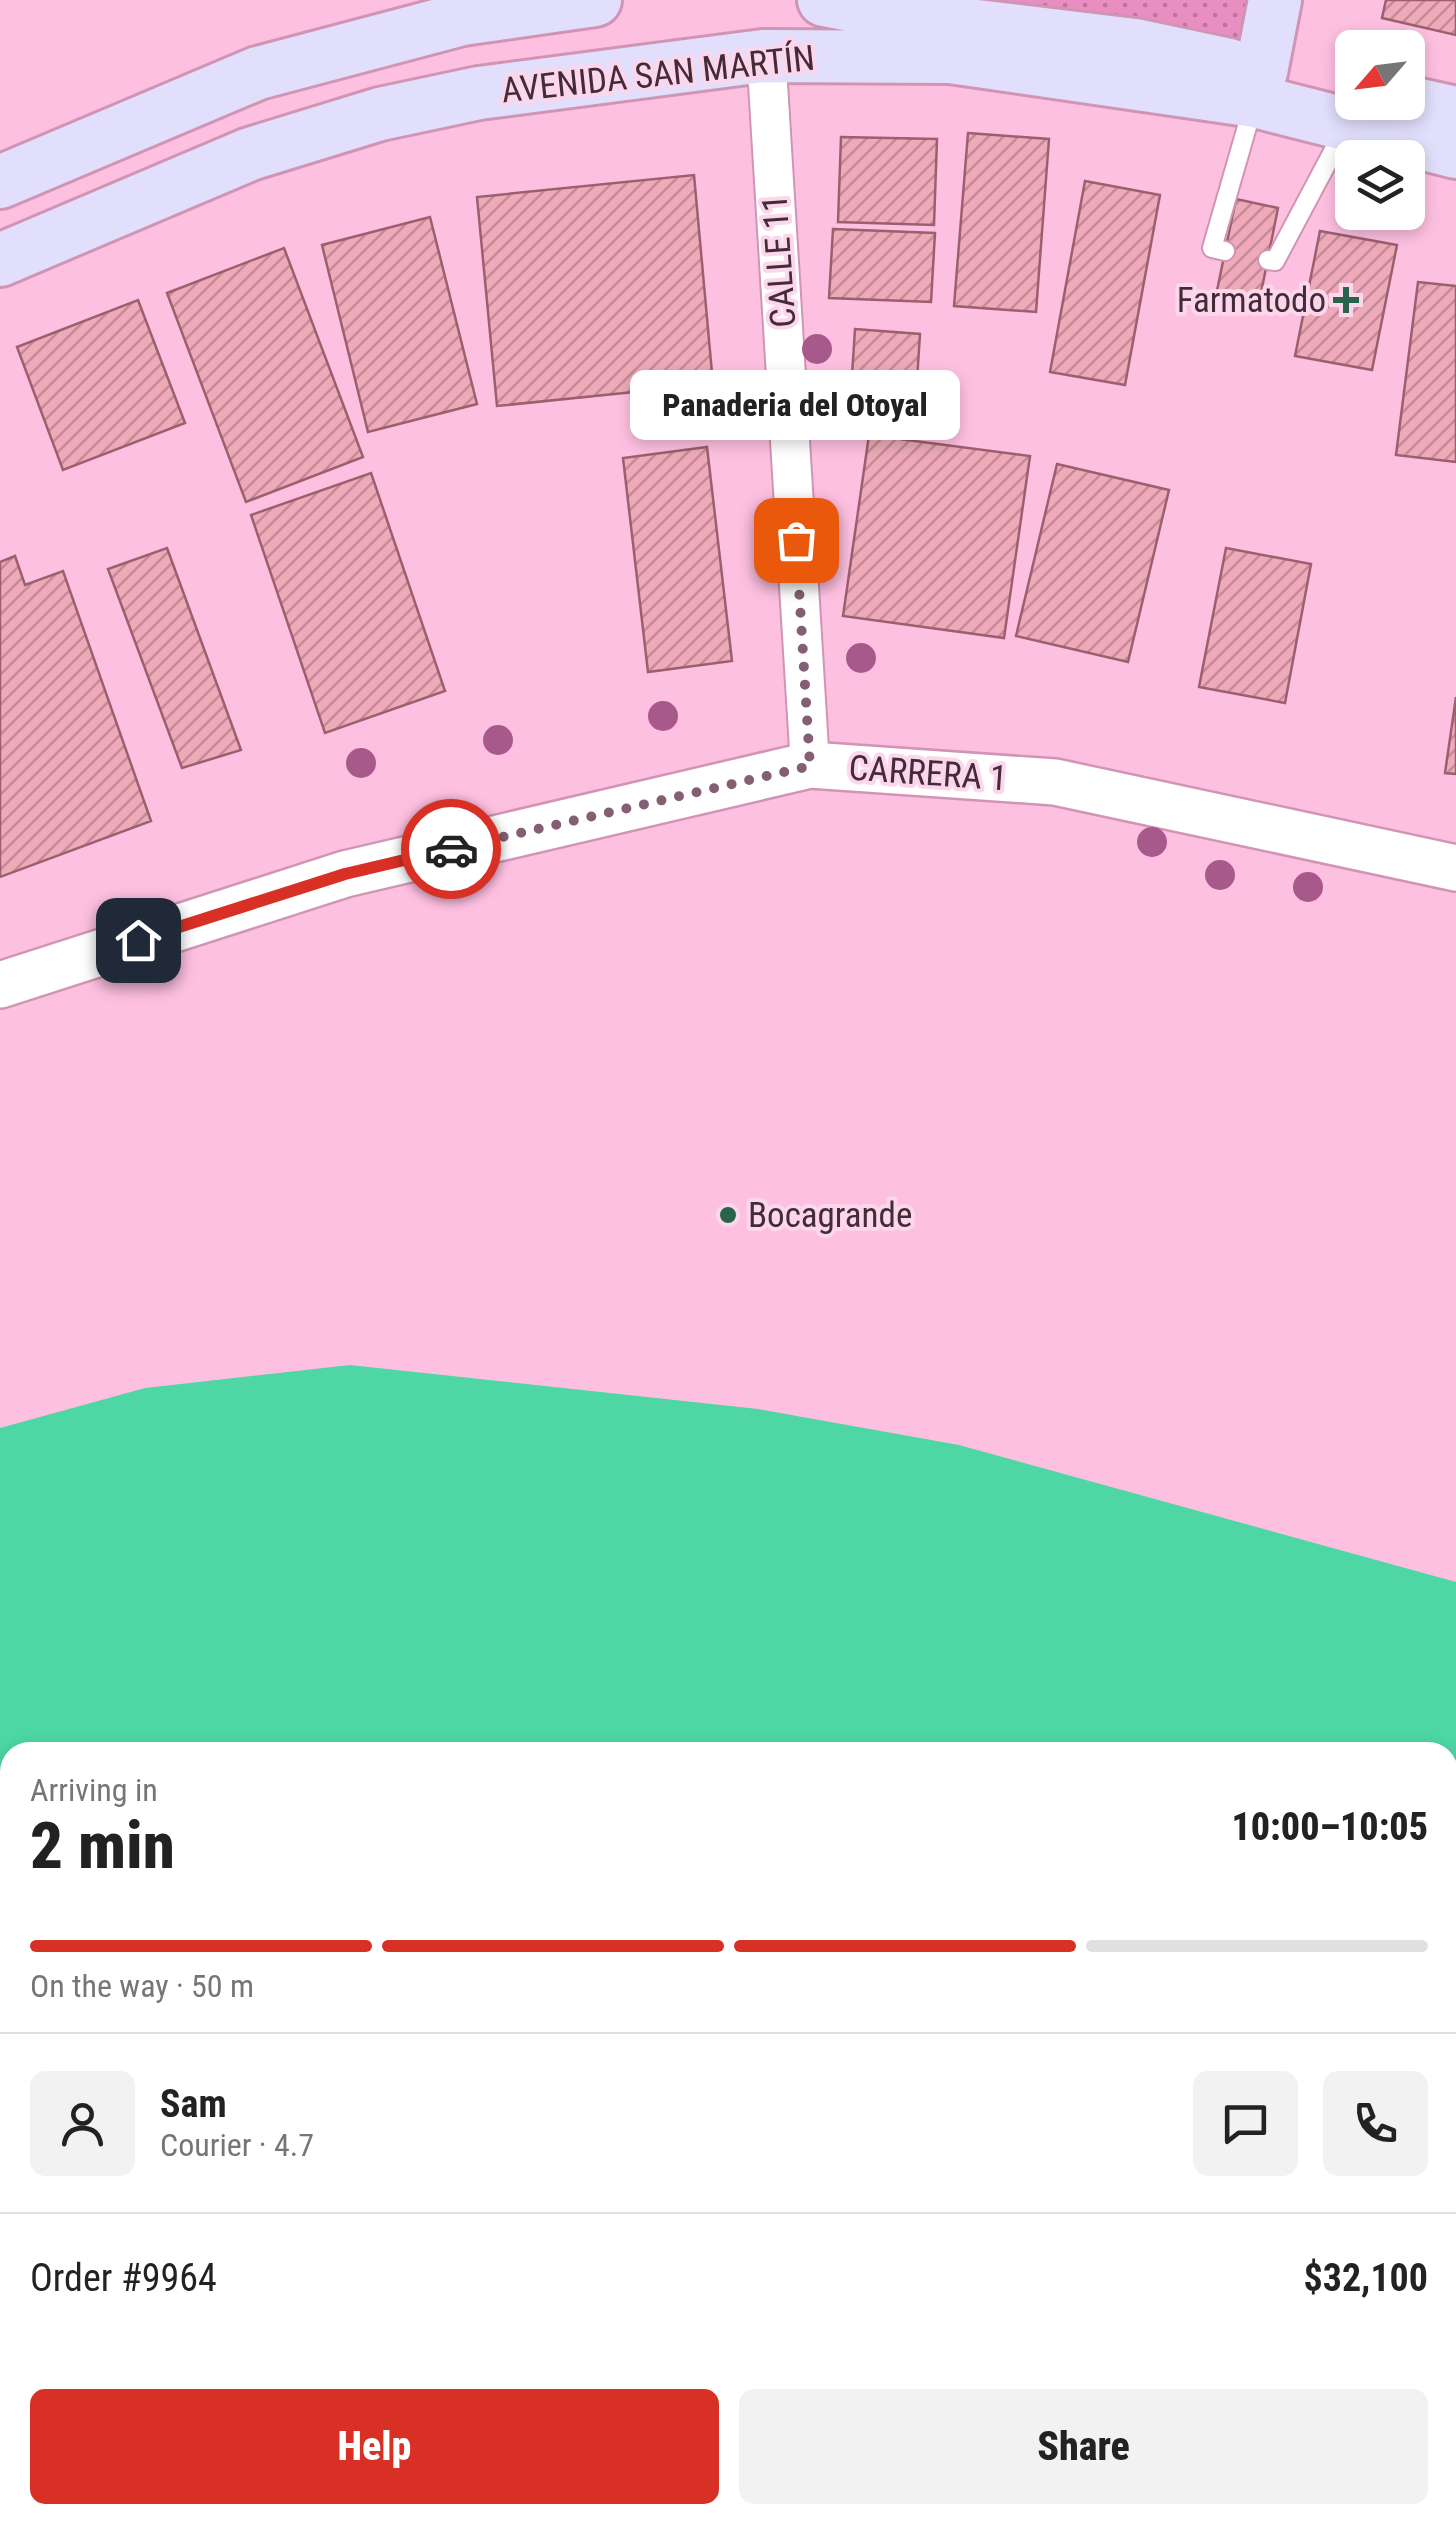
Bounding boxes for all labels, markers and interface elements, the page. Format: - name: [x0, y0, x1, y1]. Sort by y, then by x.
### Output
- north arrow: [1335, 30, 1425, 120]
- map controls: [1335, 30, 1425, 230]
- street label: AVENIDA SAN MARTÍN: [499, 38, 817, 111]
- button: layers: [1335, 140, 1425, 230]
- street label: CALLE 11: [754, 193, 805, 329]
- place label: Farmatodo: [1177, 280, 1326, 321]
- marker: Farmatodo: [1335, 289, 1357, 311]
- callout: Panaderia del Otoyal: [631, 370, 961, 440]
- text: Panaderia del Otoyal: [662, 386, 928, 424]
- pin: [754, 498, 839, 583]
- icon: bag: [769, 513, 824, 568]
- street label: CARRERA 1: [847, 748, 1009, 799]
- courier: [401, 799, 501, 899]
- icon: car: [424, 822, 479, 877]
- pin: [96, 898, 181, 983]
- icon: home: [111, 913, 166, 968]
- place label: Bocagrande: [748, 1195, 912, 1236]
- marker: Bocagrande: [717, 1204, 739, 1226]
- text: Arriving in: [30, 1771, 158, 1809]
- text: 10:00–10:05: [1231, 1805, 1428, 1849]
- text: 2 min: [30, 1808, 175, 1884]
- text: On the way · 50 m: [30, 1967, 254, 2005]
- button: person: [30, 2071, 135, 2176]
- button: chat: [1193, 2071, 1298, 2176]
- button: phone: [1323, 2071, 1428, 2176]
- text: Sam: [160, 2082, 227, 2126]
- text: Courier · 4.7: [160, 2126, 314, 2164]
- text: Order #9964: [30, 2256, 217, 2300]
- text: $32,100: [1303, 2256, 1428, 2300]
- button: Help: [30, 2389, 719, 2504]
- button: Share: [739, 2389, 1428, 2504]

